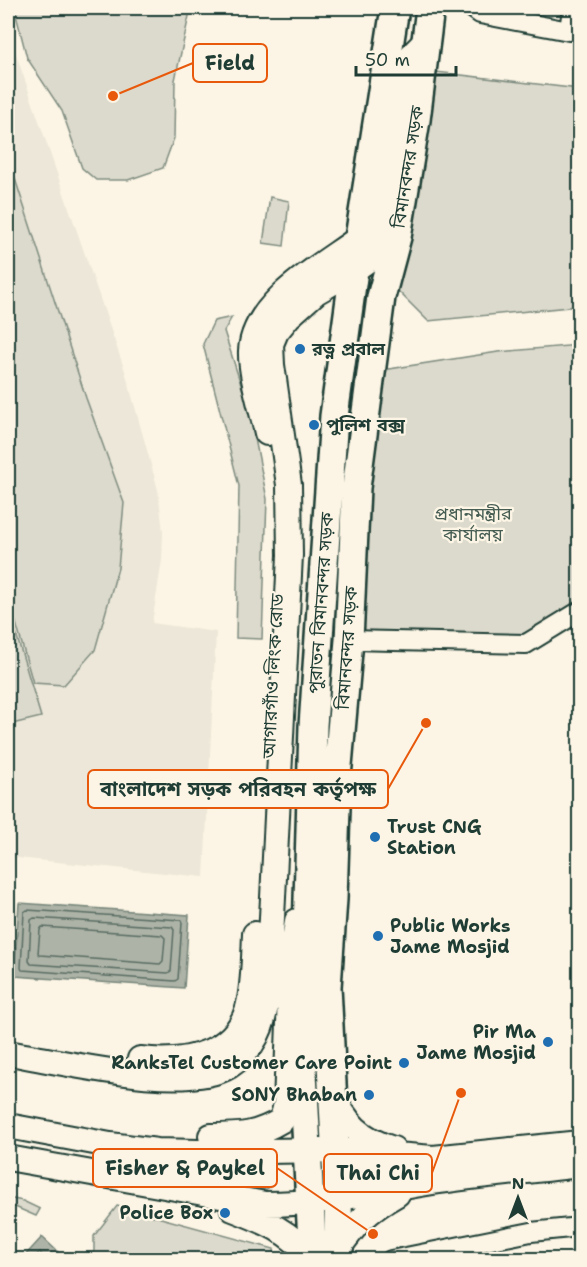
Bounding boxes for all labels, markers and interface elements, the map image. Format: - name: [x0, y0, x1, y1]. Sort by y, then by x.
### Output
- scale bar: [356, 39, 456, 77]
- callout: Field: [193, 44, 267, 82]
- text: 50 m: [365, 48, 410, 72]
- text: Field: [205, 50, 255, 76]
- street label: বিমানবন্দর সড়ক: [386, 104, 430, 231]
- place label: রত্ন প্রবাল: [311, 337, 385, 361]
- marker: রত্ন প্রবাল: [293, 342, 307, 356]
- place label: পুলিশ বক্স: [326, 413, 406, 437]
- marker: পুলিশ বক্স: [307, 418, 321, 432]
- park label: প্রধানমন্ত্রীর কার্যালয়: [434, 502, 512, 547]
- street label: পুরাতন বিমানবন্দর সড়ক: [303, 511, 339, 694]
- street label: বিমানবন্দর সড়ক: [331, 585, 363, 712]
- street label: আগারগাঁও লিংক রোড: [257, 593, 289, 760]
- callout: বাংলাদেশ সড়ক পরিবহন কর্তৃপক্ষ: [88, 770, 388, 808]
- text: বাংলাদেশ সড়ক পরিবহন কর্তৃপক্ষ: [99, 776, 377, 802]
- place label: Trust CNG Station: [387, 815, 482, 860]
- marker: Trust CNG Station: [368, 830, 382, 844]
- place label: Public Works Jame Mosjid: [390, 914, 511, 959]
- marker: Public Works Jame Mosjid: [371, 929, 385, 943]
- place label: Pir Ma Jame Mosjid: [416, 1020, 537, 1065]
- marker: Pir Ma Jame Mosjid: [541, 1035, 555, 1049]
- place label: RanksTel Customer Care Point: [111, 1051, 392, 1075]
- marker: RanksTel Customer Care Point: [397, 1056, 411, 1070]
- place label: SONY Bhaban: [231, 1083, 357, 1107]
- marker: SONY Bhaban: [362, 1088, 376, 1102]
- callout: Fisher & Paykel: [93, 1149, 277, 1187]
- callout: Thai Chi: [324, 1154, 432, 1192]
- text: Fisher & Paykel: [105, 1155, 265, 1181]
- text: Thai Chi: [336, 1160, 420, 1186]
- north arrow: [488, 1168, 548, 1228]
- text: N: [512, 1173, 524, 1194]
- place label: Police Box: [120, 1201, 213, 1225]
- marker: Police Box: [218, 1206, 232, 1220]

